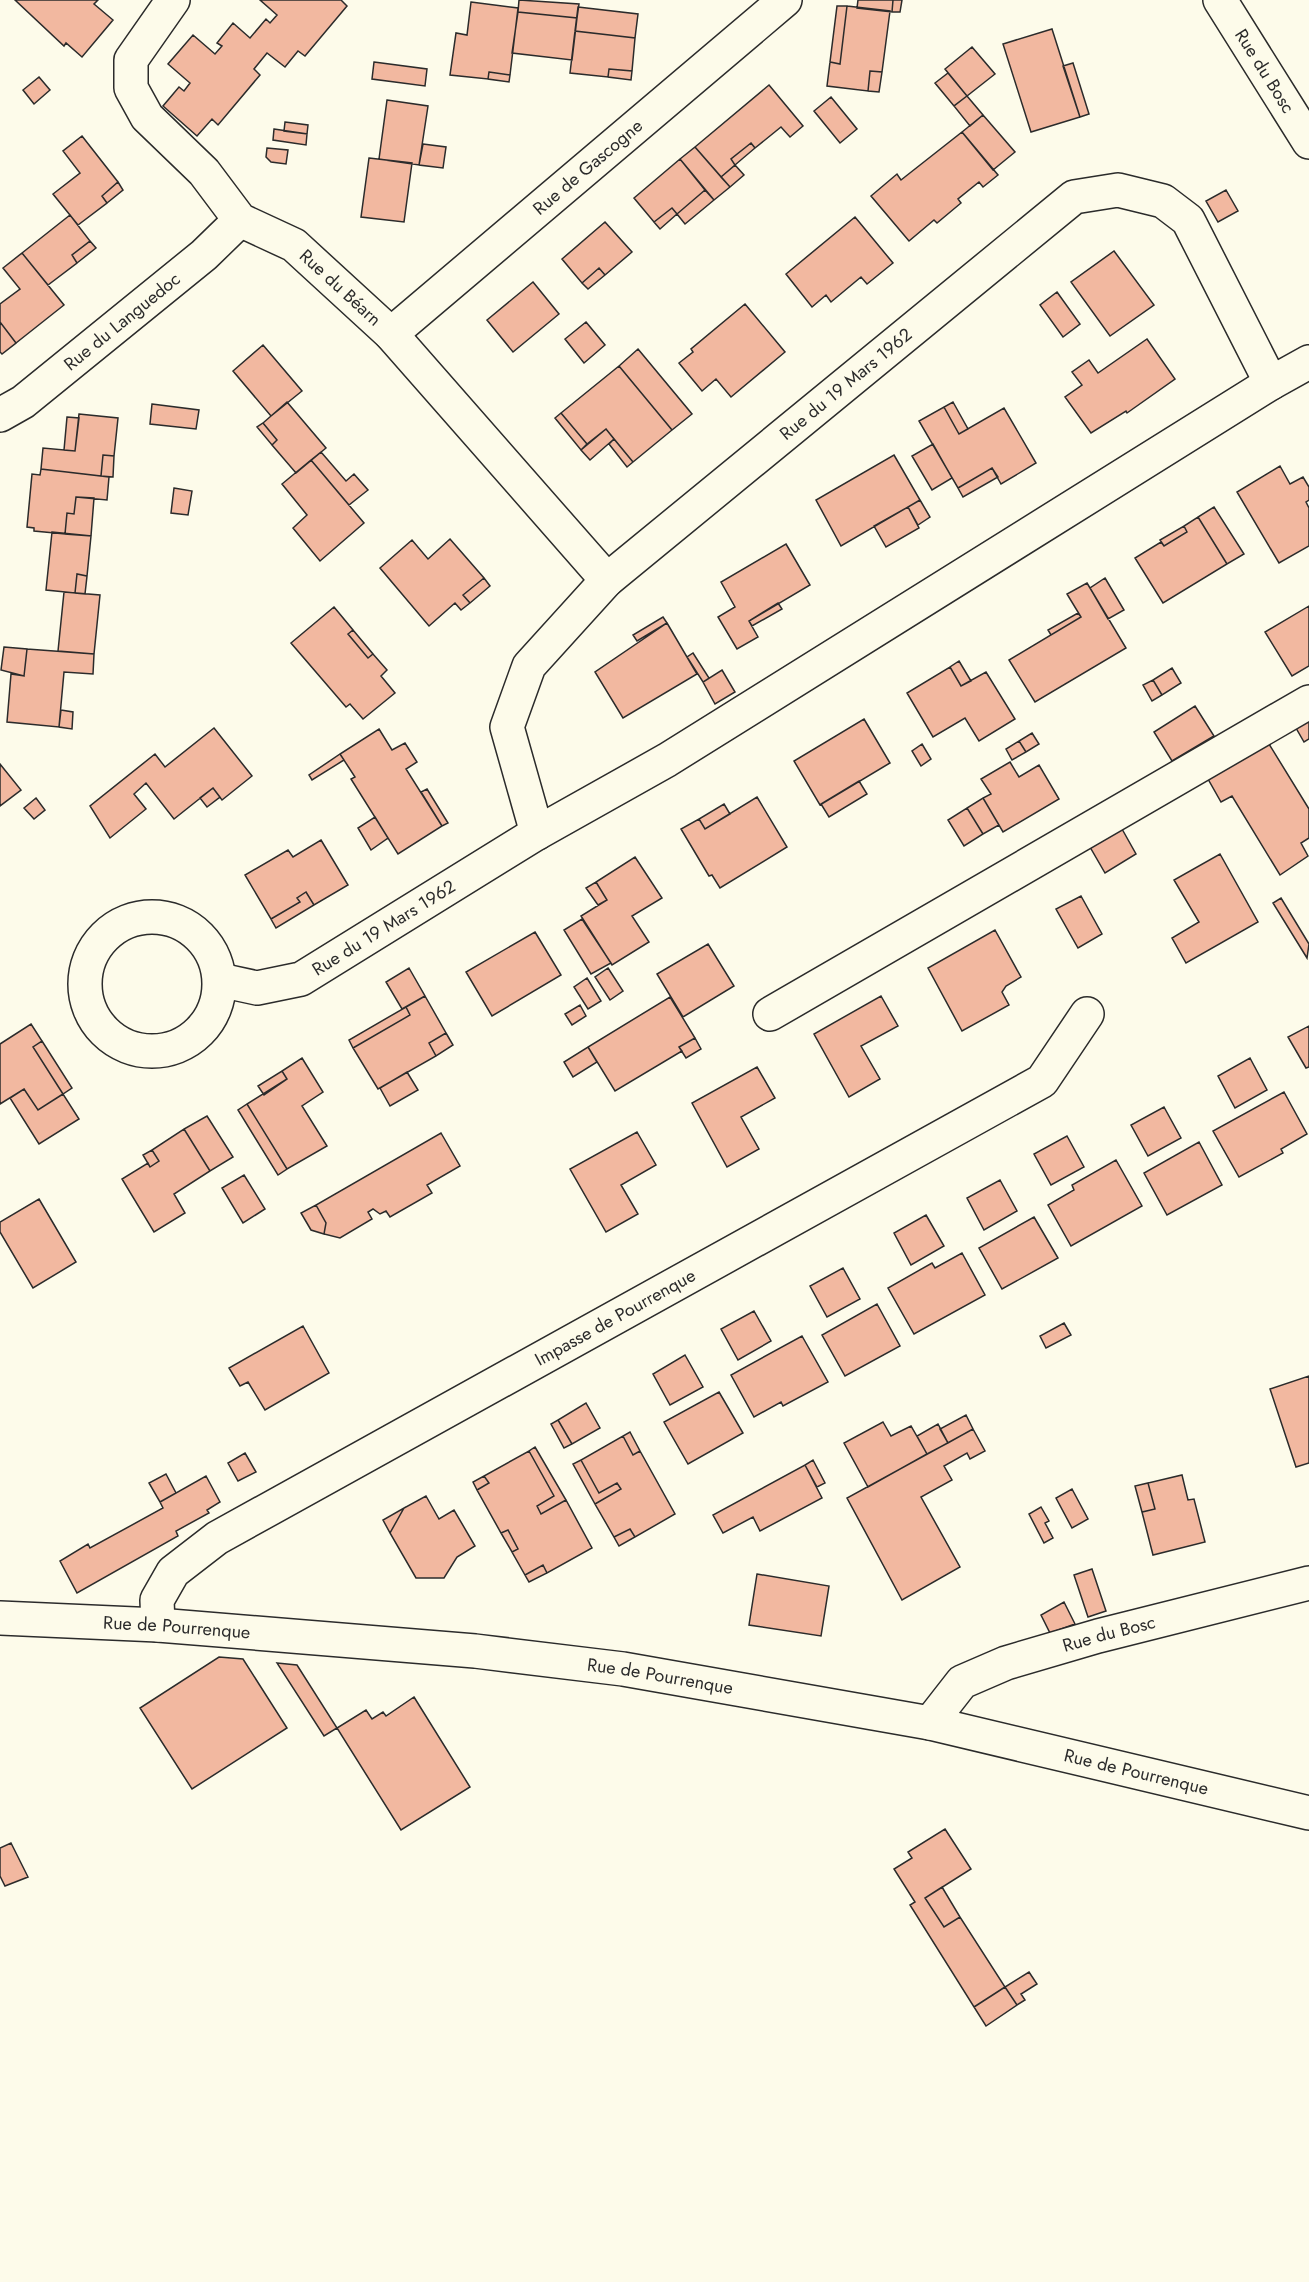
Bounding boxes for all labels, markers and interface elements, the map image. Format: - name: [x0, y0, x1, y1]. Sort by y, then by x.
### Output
- street label: Rue du Bosc: [1228, 24, 1301, 118]
- street label: Rue de Gascogne: [527, 113, 648, 221]
- street label: Rue du Béarn: [294, 243, 387, 332]
- street label: Rue du Languedoc: [58, 266, 186, 377]
- street label: Rue du 19 Mars 1962: [774, 322, 918, 446]
- street label: Rue du 19 Mars 1962: [307, 874, 460, 982]
- street label: Impasse de Pourrenque: [530, 1262, 700, 1372]
- street label: Rue du Bosc: [1059, 1609, 1158, 1659]
- street label: Rue de Pourrenque: [103, 1610, 251, 1646]
- street label: Rue de Pourrenque: [586, 1652, 735, 1701]
- street label: Rue de Pourrenque: [1061, 1742, 1211, 1802]

